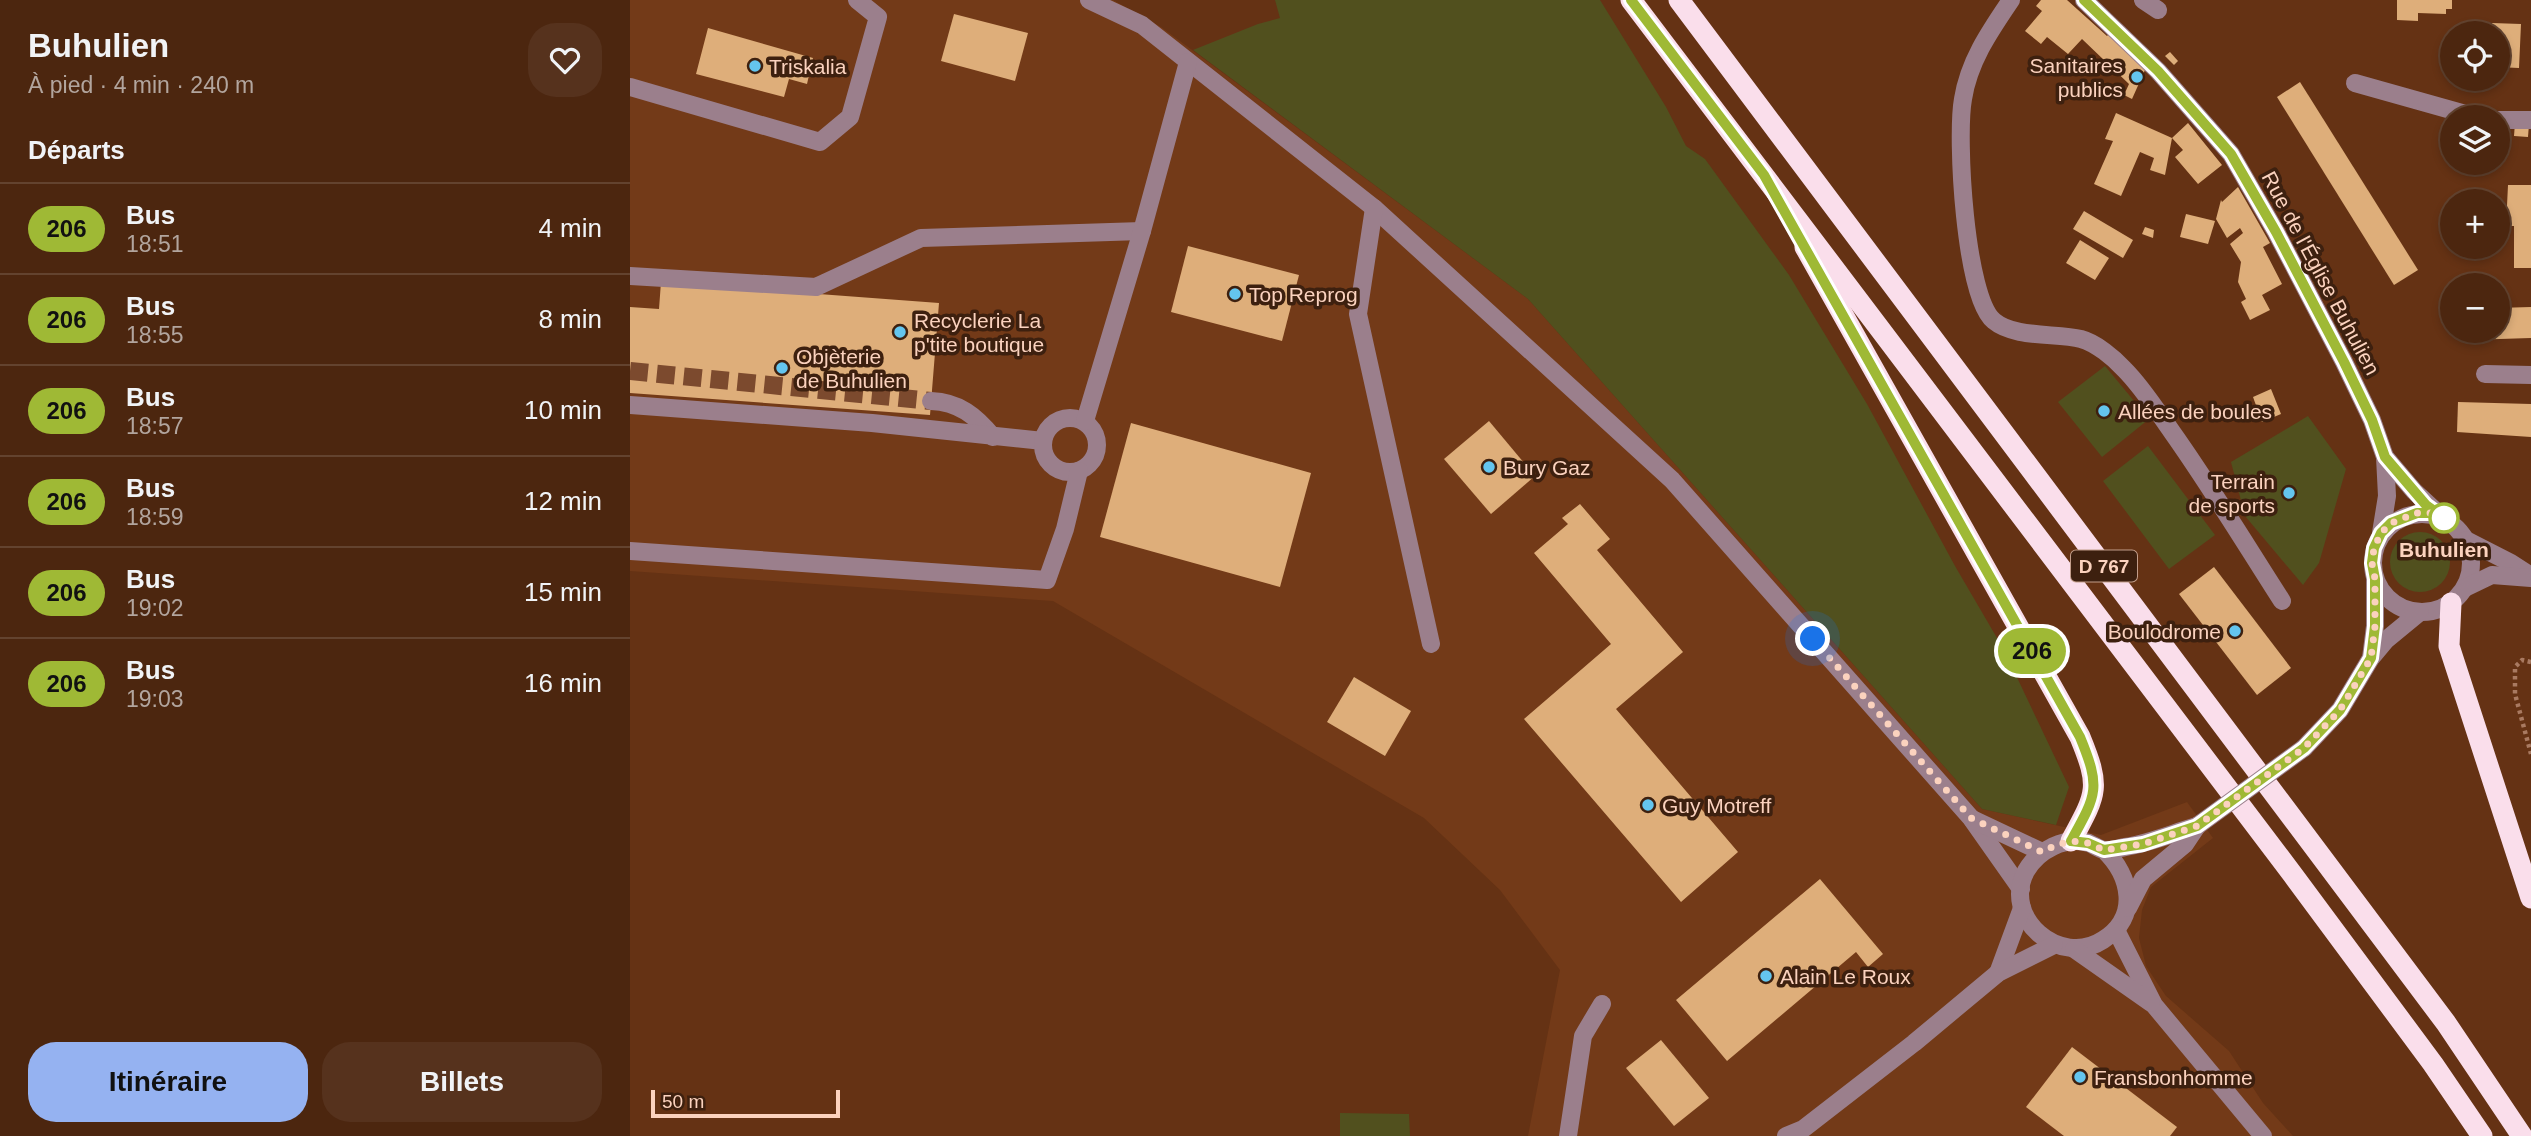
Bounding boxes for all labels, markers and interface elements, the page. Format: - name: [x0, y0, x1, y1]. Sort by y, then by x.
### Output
- map controls: [2440, 21, 2510, 343]
- button: locate: [2440, 21, 2510, 91]
- button: heart: [528, 23, 602, 97]
- text: Buhulien: [28, 27, 169, 64]
- place label: Sanitaires publics: [2030, 54, 2123, 101]
- place label: Triskalia: [769, 55, 847, 78]
- marker: Triskalia: [747, 58, 763, 74]
- marker: Sanitaires publics: [2129, 69, 2145, 85]
- text: À pied · 4 min · 240 m: [28, 72, 254, 98]
- button: layers: [2440, 105, 2510, 175]
- text: Départs: [28, 135, 125, 165]
- street label: Rue de l'Église Buhulien: [2258, 167, 2384, 379]
- button: +: [2440, 189, 2510, 259]
- text: Bus: [126, 200, 175, 230]
- text: 4 min: [538, 213, 602, 243]
- text: 206: [46, 215, 87, 242]
- text: 18:51: [126, 231, 184, 257]
- button: −: [2440, 273, 2510, 343]
- place label: Top Reprog: [1249, 283, 1358, 306]
- marker: Top Reprog: [1227, 286, 1243, 302]
- text: Bus: [126, 291, 175, 321]
- text: 8 min: [538, 304, 602, 334]
- text: 206: [46, 306, 87, 333]
- place label: Recyclerie La p'tite boutique: [914, 309, 1044, 356]
- text: 18:55: [126, 322, 184, 348]
- marker: Recyclerie La p'tite boutique: [892, 324, 908, 340]
- place label: Objèterie de Buhulien: [796, 345, 907, 392]
- marker: Objèterie de Buhulien: [774, 360, 790, 376]
- text: Bus: [126, 382, 175, 412]
- text: 10 min: [524, 395, 602, 425]
- text: 206: [46, 397, 87, 424]
- place label: Allées de boules: [2118, 400, 2272, 423]
- marker: Allées de boules: [2096, 403, 2112, 419]
- text: 18:57: [126, 413, 184, 439]
- place label: Bury Gaz: [1503, 456, 1591, 479]
- marker: Bury Gaz: [1481, 459, 1497, 475]
- place label: Terrain de sports: [2189, 470, 2275, 517]
- text: Bus: [126, 473, 175, 503]
- marker: Terrain de sports: [2281, 485, 2297, 501]
- text: 12 min: [524, 486, 602, 516]
- text: 206: [46, 488, 87, 515]
- marker: Buhulien: [2429, 503, 2459, 533]
- text: 18:59: [126, 504, 184, 530]
- place label: Buhulien: [2399, 538, 2489, 561]
- road number: D 767: [2071, 551, 2137, 582]
- text: Bus: [126, 564, 175, 594]
- text: 15 min: [524, 577, 602, 607]
- text: 206: [46, 579, 87, 606]
- text: 19:02: [126, 595, 184, 621]
- place label: Boulodrome: [2108, 620, 2221, 643]
- your location: [1795, 621, 1830, 656]
- marker: Boulodrome: [2227, 623, 2243, 639]
- line badge: 206: [1992, 628, 2072, 674]
- text: 206: [2012, 637, 2052, 664]
- text: Bus: [126, 655, 175, 685]
- text: 16 min: [524, 668, 602, 698]
- text: 206: [46, 670, 87, 697]
- text: 19:03: [126, 686, 184, 712]
- place label: Guy Motreff: [1662, 794, 1771, 817]
- marker: Guy Motreff: [1640, 797, 1656, 813]
- place label: Alain Le Roux: [1780, 965, 1911, 988]
- marker: Alain Le Roux: [1758, 968, 1774, 984]
- button: Itinéraire: [28, 1042, 308, 1122]
- button: Billets: [322, 1042, 602, 1122]
- place label: Fransbonhomme: [2094, 1066, 2253, 1089]
- marker: Fransbonhomme: [2072, 1069, 2088, 1085]
- scale bar: [651, 1087, 840, 1119]
- text: 50 m: [662, 1091, 704, 1112]

